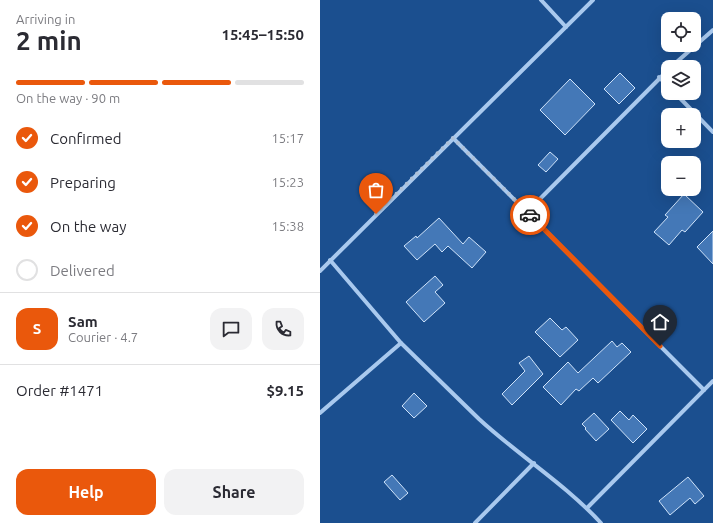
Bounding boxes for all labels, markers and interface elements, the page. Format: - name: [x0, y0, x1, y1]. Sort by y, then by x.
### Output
- text: Arriving in: [16, 12, 75, 26]
- map controls: [661, 12, 701, 196]
- button: locate: [661, 12, 701, 52]
- text: 2 min: [16, 26, 82, 55]
- text: 15:45–15:50: [221, 26, 304, 43]
- button: layers: [661, 60, 701, 100]
- text: On the way · 90 m: [16, 91, 120, 105]
- button: +: [661, 108, 701, 148]
- icon: check: [16, 127, 38, 149]
- text: Confirmed: [50, 130, 122, 147]
- text: 15:17: [271, 131, 304, 145]
- button: −: [661, 156, 701, 196]
- icon: check: [16, 171, 38, 193]
- pin: [359, 173, 393, 214]
- text: Preparing: [50, 174, 116, 191]
- text: 15:23: [271, 175, 304, 189]
- icon: bag: [365, 179, 387, 201]
- courier: [510, 195, 550, 235]
- icon: car: [519, 204, 541, 226]
- icon: check: [16, 215, 38, 237]
- text: On the way: [50, 218, 126, 235]
- text: 15:38: [271, 219, 304, 233]
- text: Delivered: [50, 262, 115, 279]
- pin: [643, 305, 677, 346]
- button: chat: [210, 308, 252, 350]
- button: phone: [262, 308, 304, 350]
- icon: home: [649, 311, 671, 333]
- text: Sam: [68, 313, 98, 330]
- text: S: [33, 320, 41, 337]
- text: Courier · 4.7: [68, 330, 138, 344]
- text: Order #1471: [16, 382, 103, 399]
- text: $9.15: [266, 382, 304, 399]
- button: Help: [16, 469, 156, 515]
- button: Share: [164, 469, 304, 515]

